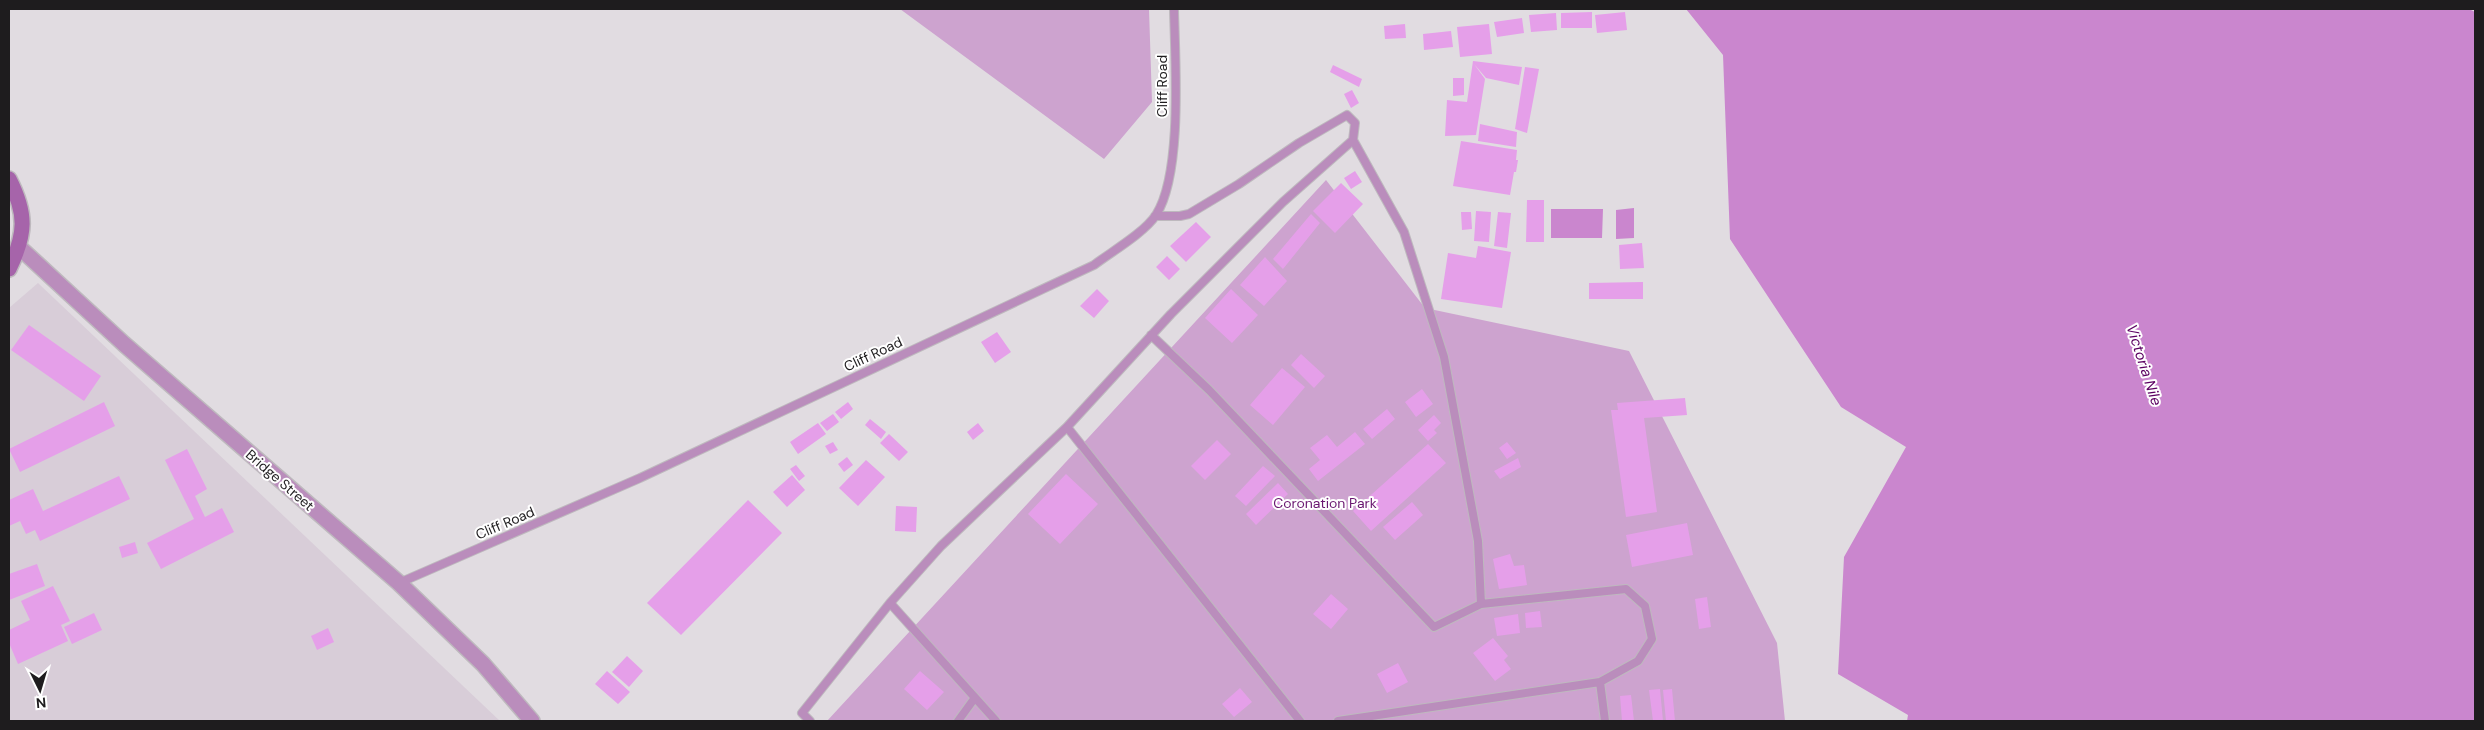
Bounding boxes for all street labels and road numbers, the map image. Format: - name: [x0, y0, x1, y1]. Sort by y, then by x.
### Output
- street label: Cliff Road: [1153, 55, 1171, 117]
- street label: Cliff Road: [841, 333, 905, 375]
- street label: Bridge Street: [242, 445, 318, 515]
- street label: Cliff Road: [473, 503, 537, 543]

